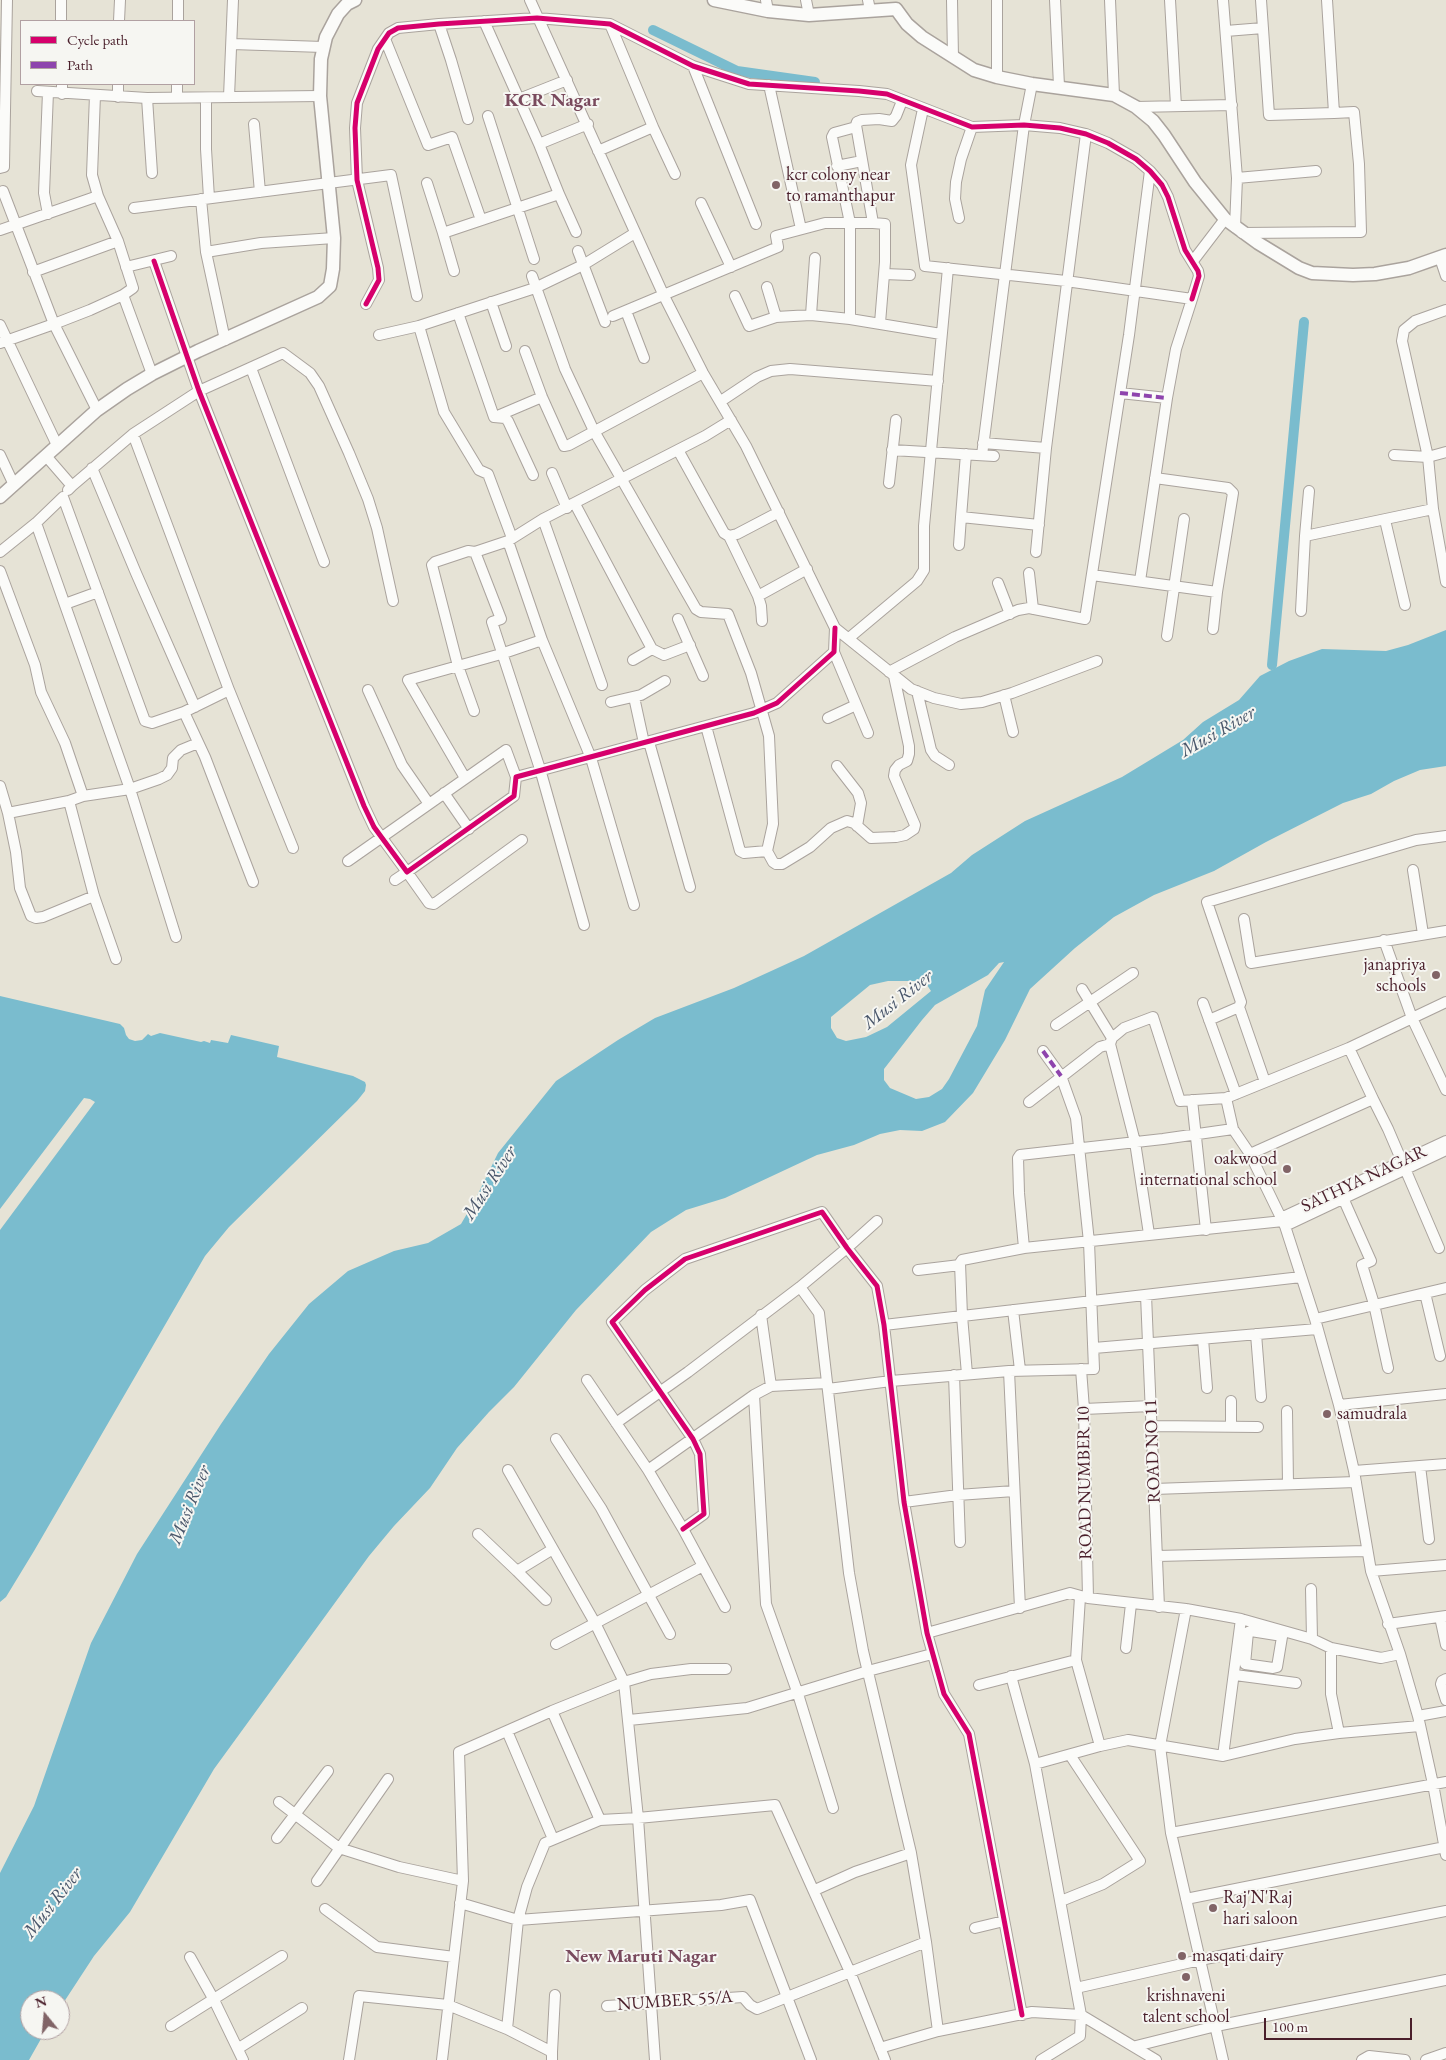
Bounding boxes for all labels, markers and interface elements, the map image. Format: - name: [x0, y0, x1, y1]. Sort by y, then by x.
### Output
- legend: [20, 20, 195, 85]
- text: Cycle path: [67, 30, 128, 49]
- text: Path: [67, 55, 93, 74]
- district label: KCR Nagar: [504, 90, 600, 112]
- place label: kcr colony near to ramanthapur: [786, 164, 895, 206]
- marker: kcr colony near to ramanthapur: [770, 179, 782, 191]
- water label: Musi River: [1176, 701, 1260, 763]
- place label: janapriya schools: [1364, 954, 1426, 996]
- water label: Musi River: [858, 965, 938, 1035]
- marker: janapriya schools: [1430, 969, 1442, 981]
- street label: SATHYA NAGAR: [1298, 1140, 1430, 1218]
- water label: Musi River: [458, 1142, 522, 1224]
- place label: oakwood international school: [1140, 1148, 1277, 1190]
- marker: oakwood international school: [1281, 1163, 1293, 1175]
- street label: ROAD NO 11: [1140, 1398, 1166, 1504]
- place label: samudrala: [1337, 1403, 1407, 1425]
- street label: ROAD NUMBER 10: [1073, 1406, 1097, 1560]
- marker: samudrala: [1321, 1408, 1333, 1420]
- water label: Musi River: [164, 1462, 216, 1548]
- water label: Musi River: [18, 1863, 88, 1943]
- place label: Raj'N'Raj hari saloon: [1223, 1887, 1298, 1930]
- marker: Raj'N'Raj hari saloon: [1207, 1902, 1219, 1914]
- place label: masqati dairy: [1192, 1945, 1284, 1967]
- district label: New Maruti Nagar: [565, 1946, 717, 1968]
- marker: masqati dairy: [1176, 1950, 1188, 1962]
- marker: krishnaveni talent school: [1180, 1971, 1192, 1983]
- place label: krishnaveni talent school: [1142, 1985, 1230, 2028]
- street label: NUMBER 55/A: [616, 1986, 734, 2016]
- north arrow: [20, 1990, 70, 2040]
- text: N: [33, 1991, 49, 2012]
- scale bar: [1266, 2008, 1414, 2040]
- text: 100 m: [1272, 2017, 1308, 2036]

